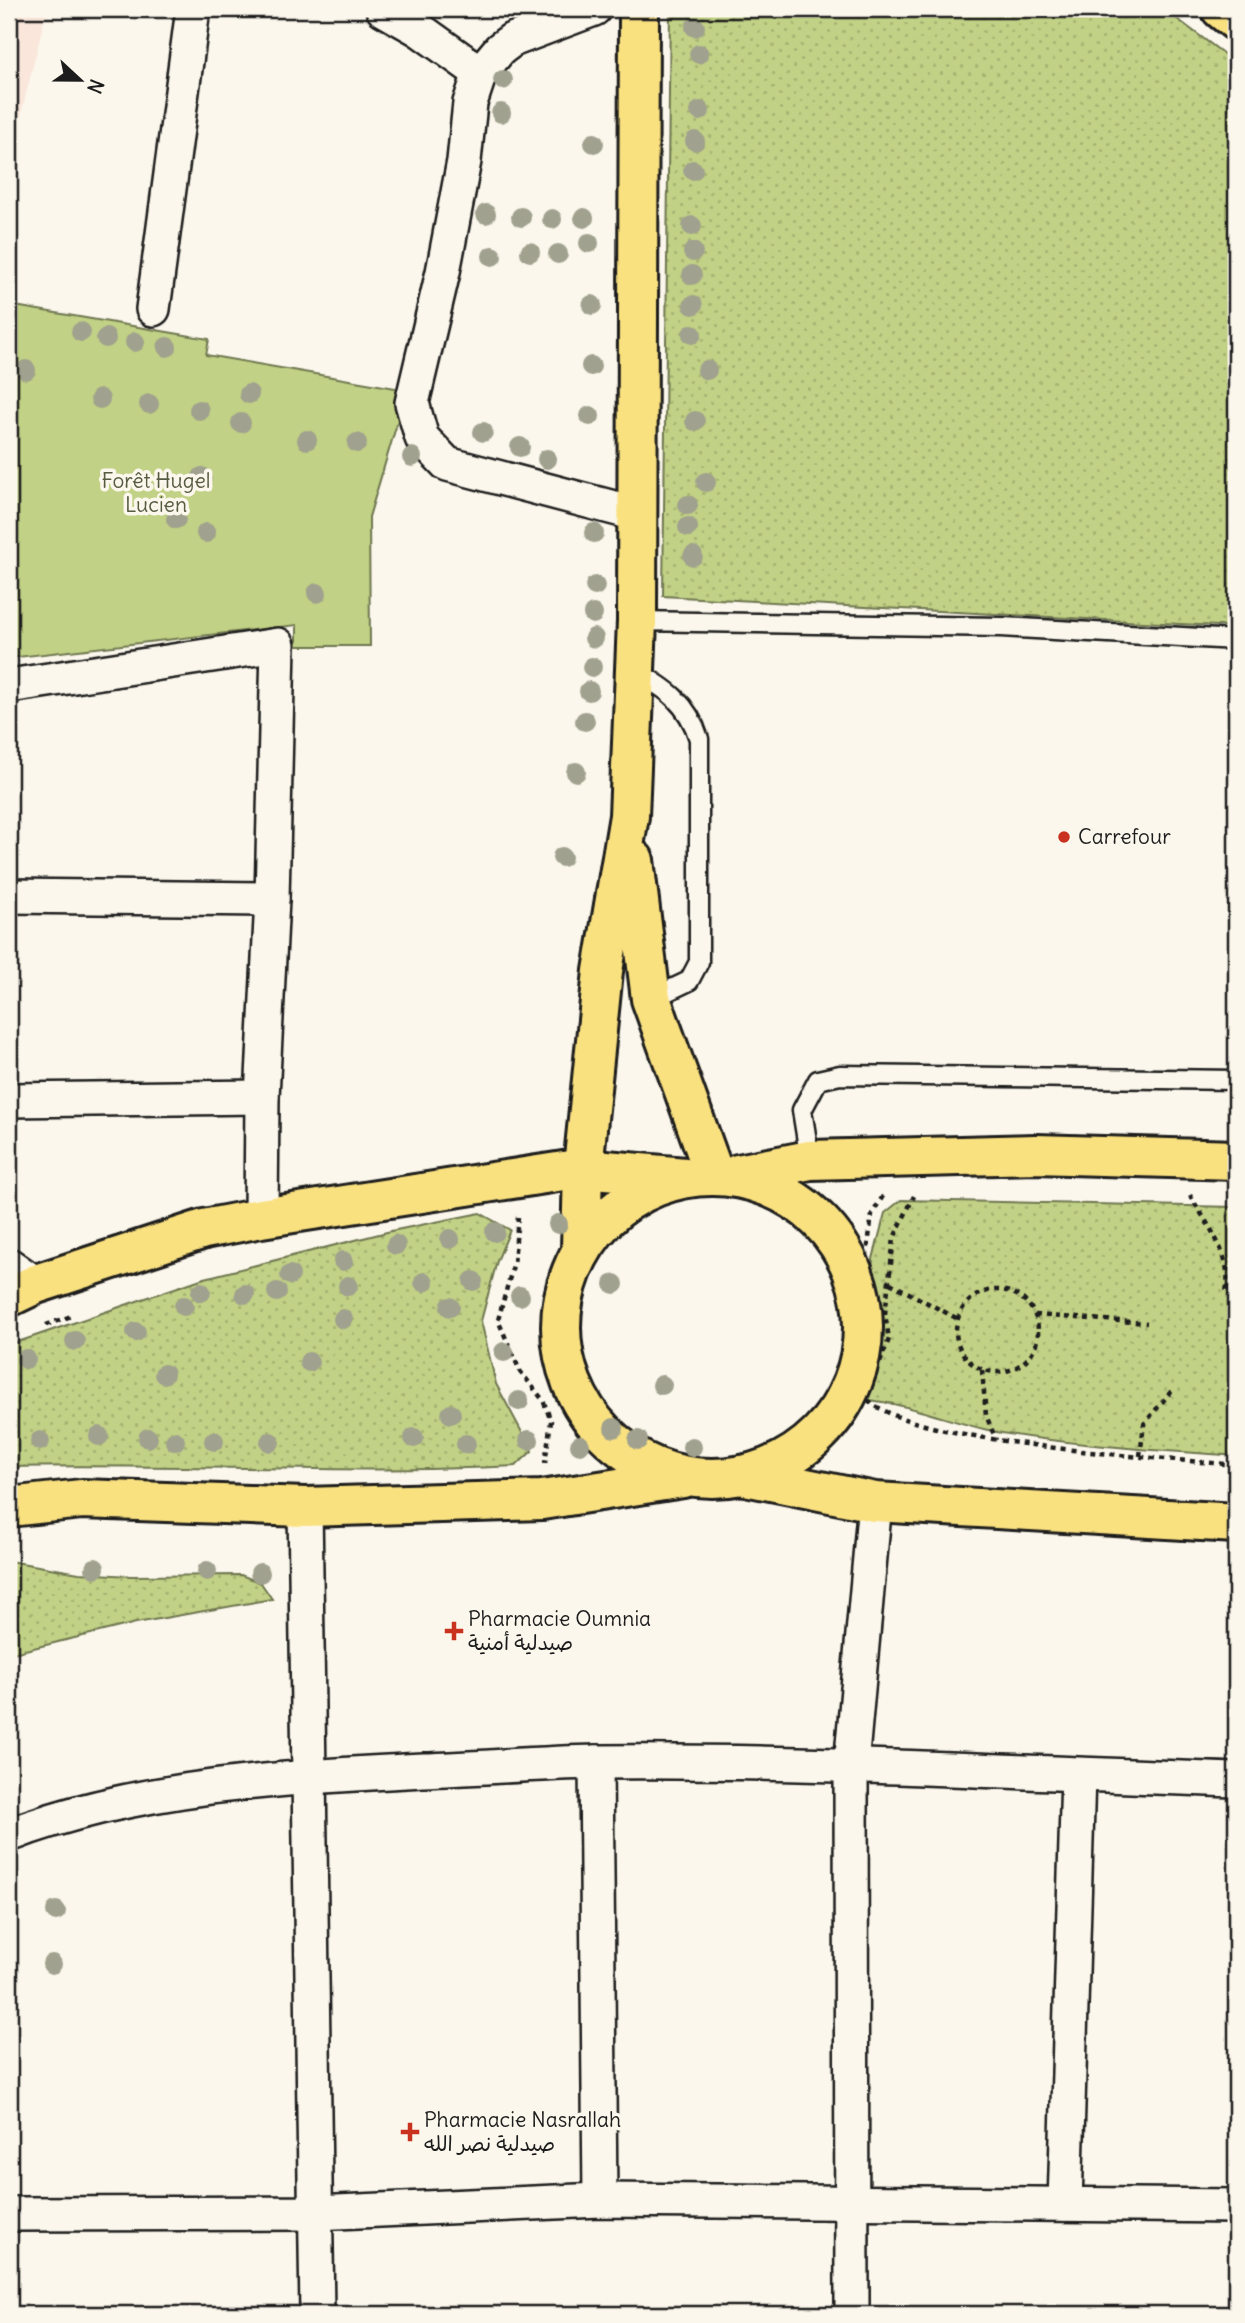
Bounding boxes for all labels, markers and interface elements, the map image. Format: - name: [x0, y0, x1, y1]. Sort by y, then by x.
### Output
- north arrow: [46, 46, 116, 116]
- text: N: [82, 76, 109, 97]
- park label: Forêt Hugel Lucien: [101, 467, 211, 518]
- place label: Carrefour: [1078, 823, 1171, 850]
- marker: Carrefour: [1056, 829, 1072, 845]
- place label: Pharmacie Oumnia صيدلية أمنية: [468, 1605, 651, 1656]
- marker: Pharmacie Oumnia صيدلية أمنية: [446, 1623, 462, 1639]
- place label: Pharmacie Nasrallah صيدلية نصر الله: [424, 2106, 621, 2157]
- marker: Pharmacie Nasrallah صيدلية نصر الله: [402, 2124, 418, 2140]

